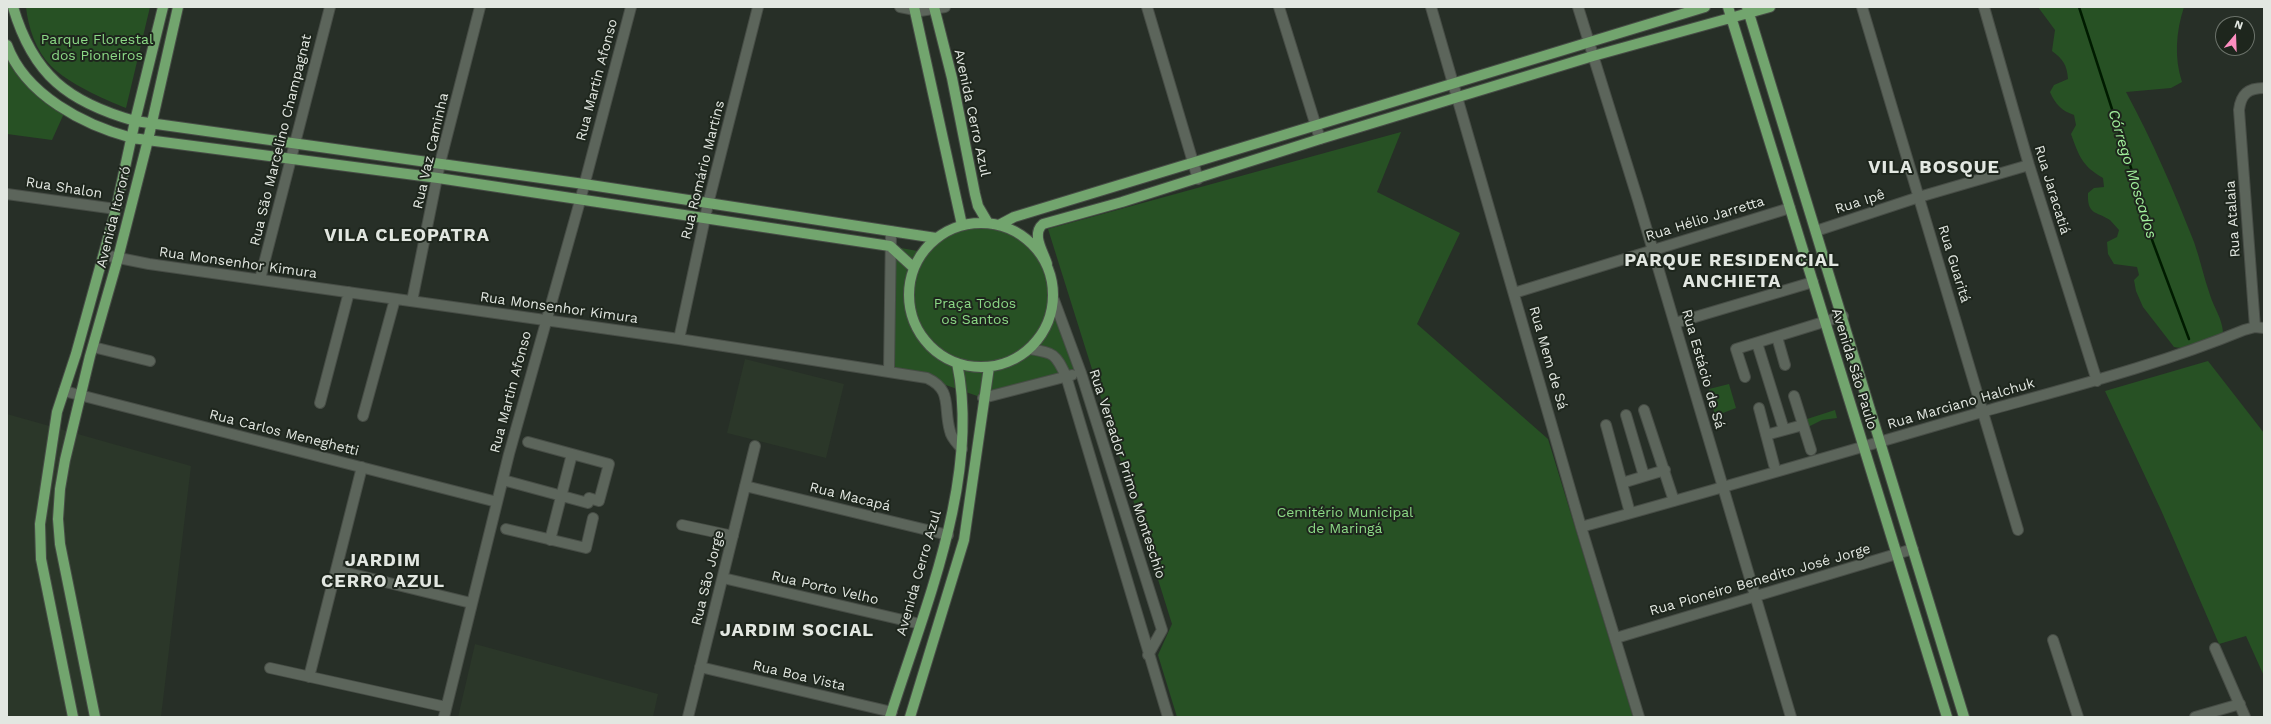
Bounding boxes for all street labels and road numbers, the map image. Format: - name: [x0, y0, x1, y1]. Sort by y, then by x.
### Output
- street label: Rua Martin Afonso: [573, 17, 621, 143]
- street label: Rua São Marcelino Champagnat: [247, 33, 315, 247]
- street label: Avenida Cerro Azul: [950, 48, 994, 178]
- street label: Rua Vaz Caminha: [409, 91, 453, 211]
- street label: Rua Romário Martins: [678, 99, 728, 241]
- street label: Rua Jaracatiá: [2030, 143, 2074, 237]
- street label: Avenida Itororó: [93, 164, 135, 270]
- street label: Rua Shalon: [24, 174, 104, 202]
- street label: Rua Atalaia: [2222, 180, 2244, 258]
- street label: Rua Ipê: [1833, 186, 1887, 218]
- street label: Rua Hélio Jarretta: [1644, 193, 1766, 245]
- street label: Rua Guaritá: [1934, 223, 1974, 305]
- street label: Rua Monsenhor Kimura: [158, 244, 318, 282]
- street label: Rua Monsenhor Kimura: [479, 289, 639, 327]
- street label: Rua Mem de Sá: [1525, 304, 1571, 412]
- street label: Avenida São Paulo: [1828, 306, 1880, 432]
- street label: Rua Estácio de Sá: [1678, 307, 1728, 431]
- street label: Rua Martin Afonso: [487, 329, 535, 455]
- street label: Rua Vereador Primo Monteschio: [1085, 367, 1169, 581]
- street label: Rua Marciano Halchuk: [1885, 375, 2037, 433]
- street label: Rua Carlos Meneghetti: [207, 406, 361, 460]
- street label: Rua Macapá: [808, 479, 892, 515]
- street label: Avenida Cerro Azul: [893, 508, 945, 638]
- street label: Rua São Jorge: [688, 529, 728, 627]
- street label: Rua Pioneiro Benedito José Jorge: [1647, 540, 1873, 620]
- street label: Rua Porto Velho: [770, 567, 880, 609]
- street label: Rua Boa Vista: [751, 657, 847, 695]

